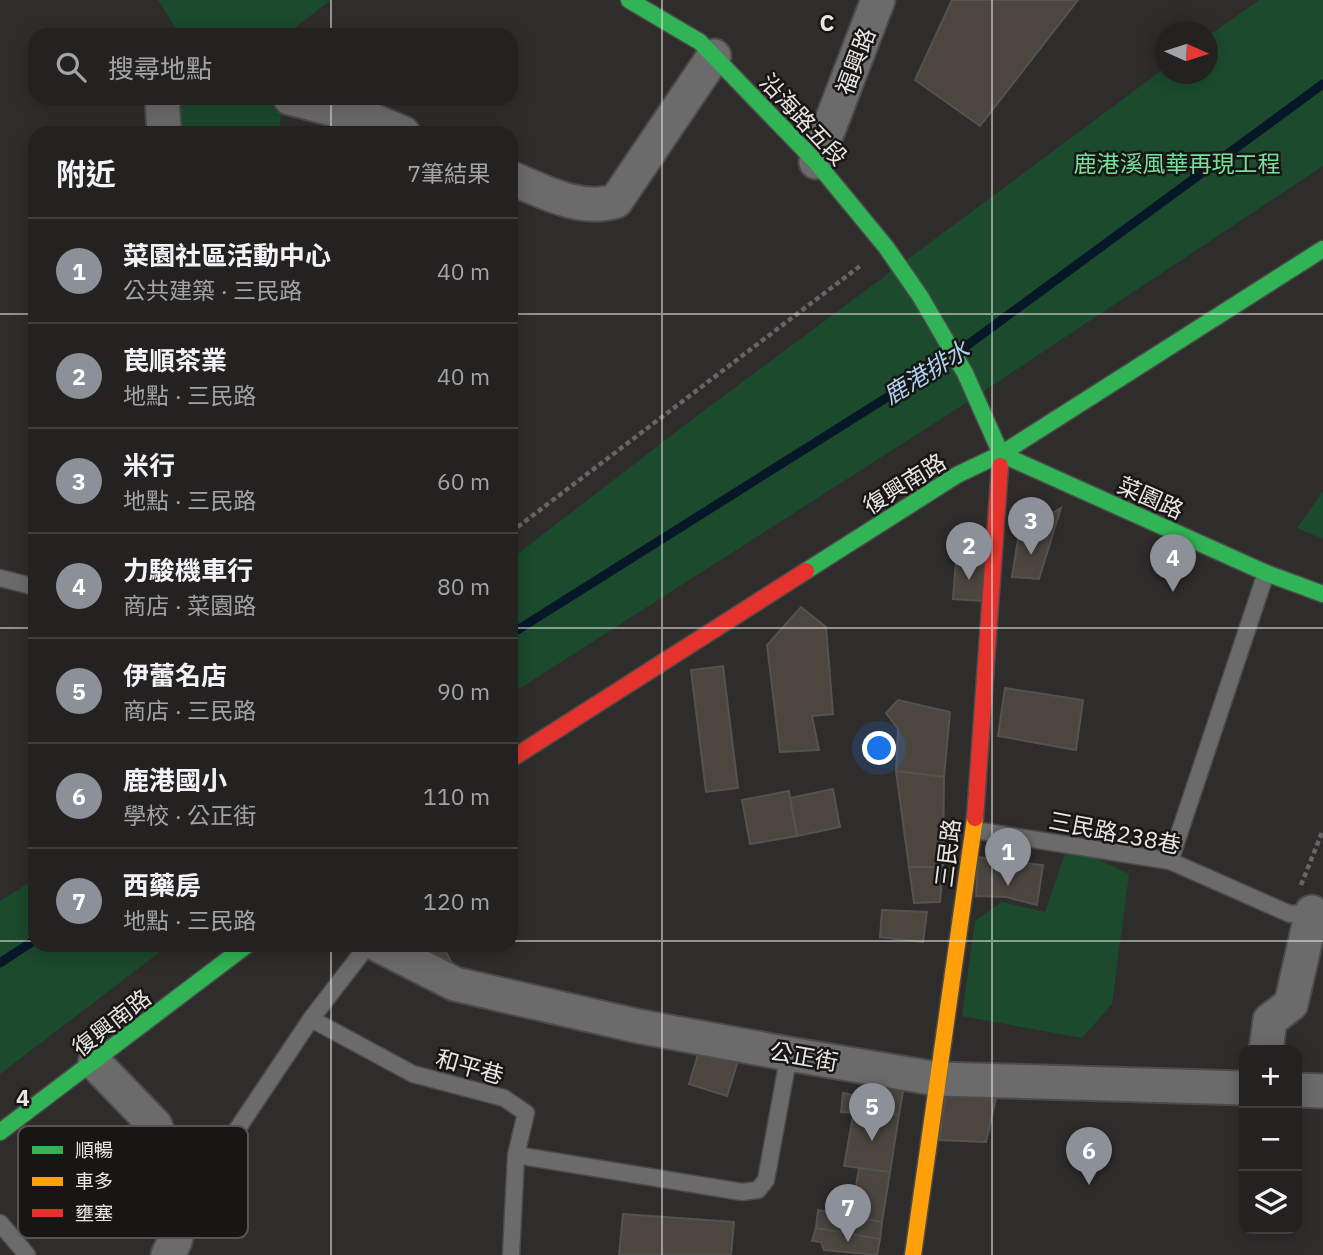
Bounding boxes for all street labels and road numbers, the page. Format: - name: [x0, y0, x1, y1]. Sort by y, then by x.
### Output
- street label: 福興路: [829, 23, 881, 99]
- street label: 沿海路五段: [754, 67, 854, 171]
- street label: 復興南路: [857, 446, 951, 520]
- street label: 菜園路: [1113, 469, 1189, 525]
- street label: 三民路238巷: [1047, 805, 1183, 859]
- street label: 三民路: [928, 817, 966, 889]
- street label: 復興南路: [66, 982, 156, 1062]
- street label: 公正街: [767, 1035, 841, 1077]
- street label: 和平巷: [433, 1042, 507, 1090]

